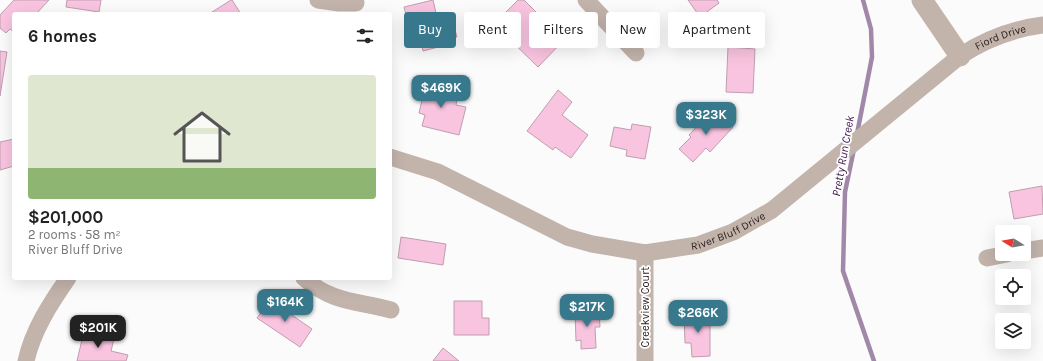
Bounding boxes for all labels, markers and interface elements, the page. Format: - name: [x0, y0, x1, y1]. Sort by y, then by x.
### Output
- chip: Buy: [404, 12, 456, 48]
- chip: Rent: [464, 12, 521, 48]
- chip: Filters: [529, 12, 598, 48]
- chip: New: [606, 12, 660, 48]
- chip: Apartment: [668, 12, 765, 48]
- street label: Fiord Drive: [972, 22, 1027, 53]
- icon: filters: [354, 25, 376, 47]
- text: 6 homes: [28, 26, 97, 46]
- pin: $469K: [413, 75, 469, 109]
- text: $469K: [420, 80, 462, 95]
- icon: home: [166, 101, 238, 173]
- pin: $323K: [678, 102, 734, 136]
- text: $323K: [685, 107, 727, 122]
- water label: Pretty Run Creek: [829, 114, 857, 197]
- text: $201,000: [28, 207, 103, 227]
- street label: River Bluff Drive: [690, 209, 768, 253]
- north arrow: [995, 225, 1031, 261]
- map controls: [995, 225, 1031, 349]
- text: 2 rooms · 58 m²: [28, 227, 121, 242]
- text: River Bluff Drive: [28, 242, 123, 257]
- street label: Creekview Court: [639, 267, 652, 347]
- button: locate: [995, 269, 1031, 305]
- pin: $164K: [257, 289, 313, 323]
- text: $164K: [266, 294, 304, 309]
- pin: $217K: [559, 294, 615, 328]
- text: $217K: [569, 299, 605, 314]
- pin: $266K: [670, 300, 726, 334]
- text: $266K: [677, 305, 719, 320]
- button: layers: [995, 313, 1031, 349]
- pin: $201K: [70, 315, 126, 349]
- text: $201K: [79, 320, 117, 335]

